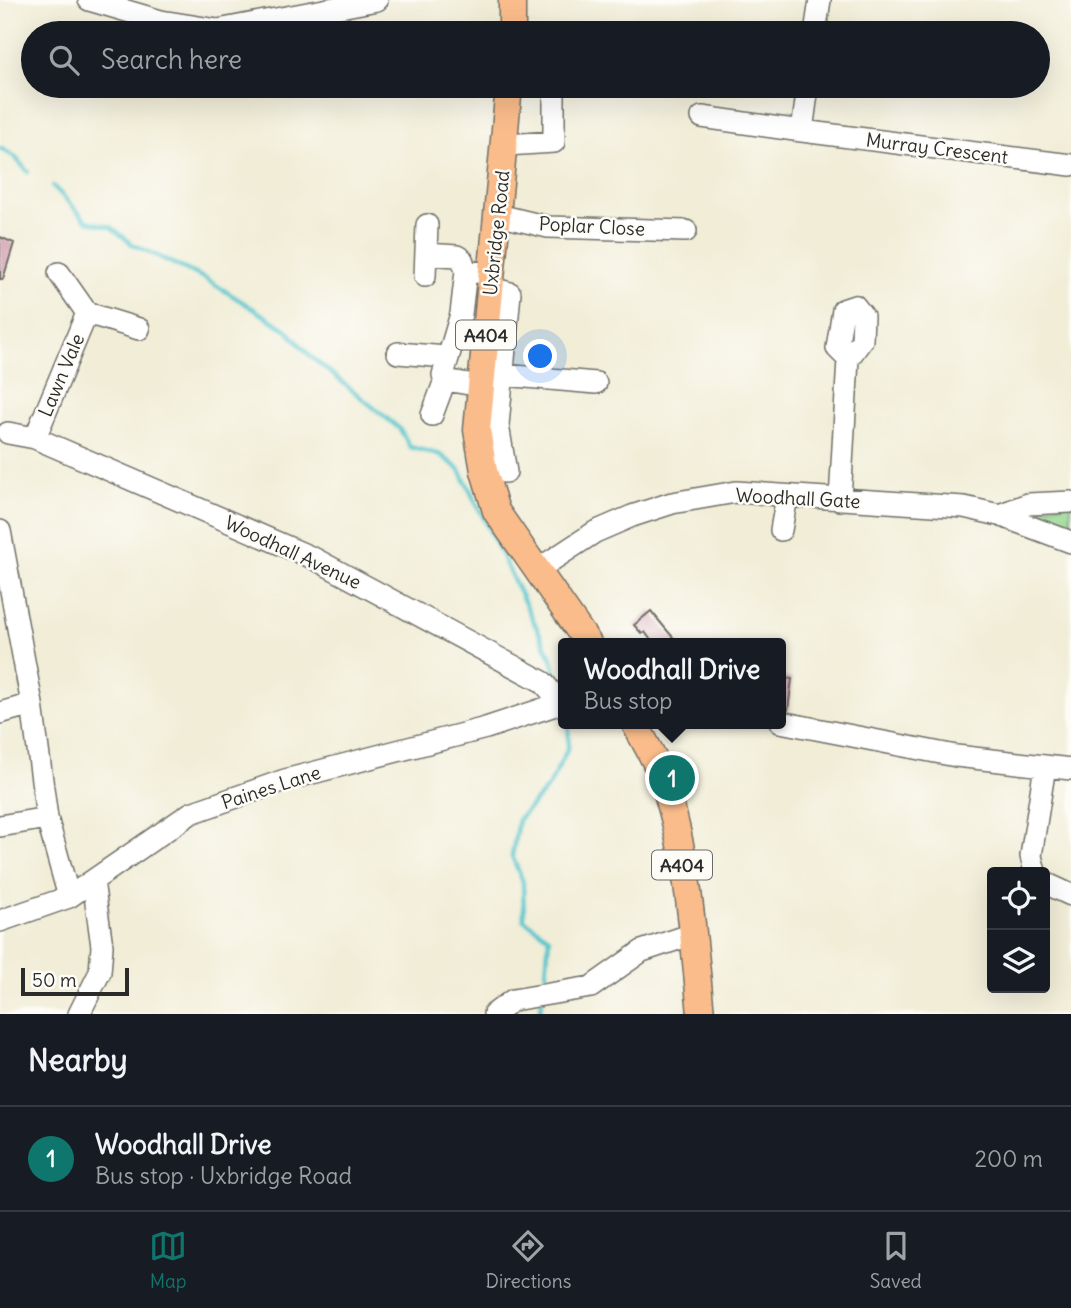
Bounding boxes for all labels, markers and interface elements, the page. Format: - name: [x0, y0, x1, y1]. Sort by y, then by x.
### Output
- search box: [21, 21, 1050, 98]
- icon: search: [45, 41, 83, 79]
- text: Search here: [101, 43, 242, 76]
- street label: Murray Crescent: [865, 127, 1009, 169]
- street label: Uxbridge Road: [477, 169, 515, 297]
- street label: Poplar Close: [538, 211, 646, 241]
- road number: A404: [456, 320, 516, 349]
- street label: Lawn Vale: [33, 330, 89, 420]
- your location: [523, 339, 557, 373]
- street label: Woodhall Gate: [735, 483, 861, 513]
- street label: Woodhall Avenue: [221, 510, 365, 594]
- popup: [558, 638, 786, 729]
- text: Woodhall Drive: [584, 653, 760, 686]
- text: Bus stop: [584, 686, 672, 715]
- pin: 1: [649, 752, 695, 804]
- street label: Paines Lane: [218, 760, 324, 814]
- road number: A404: [652, 850, 712, 880]
- map controls: [987, 867, 1050, 993]
- button: locate: [987, 867, 1050, 930]
- button: layers: [987, 930, 1050, 993]
- scale bar: [21, 965, 130, 997]
- text: 50 m: [32, 968, 77, 992]
- text: Nearby: [28, 1041, 128, 1079]
- text: Woodhall Drive: [95, 1128, 271, 1161]
- text: 1: [46, 1144, 56, 1173]
- text: 200 m: [974, 1144, 1043, 1173]
- text: Bus stop · Uxbridge Road: [95, 1161, 352, 1190]
- tab: Map: [149, 1227, 187, 1293]
- tab: Directions: [486, 1227, 571, 1293]
- tab: Saved: [870, 1227, 922, 1293]

